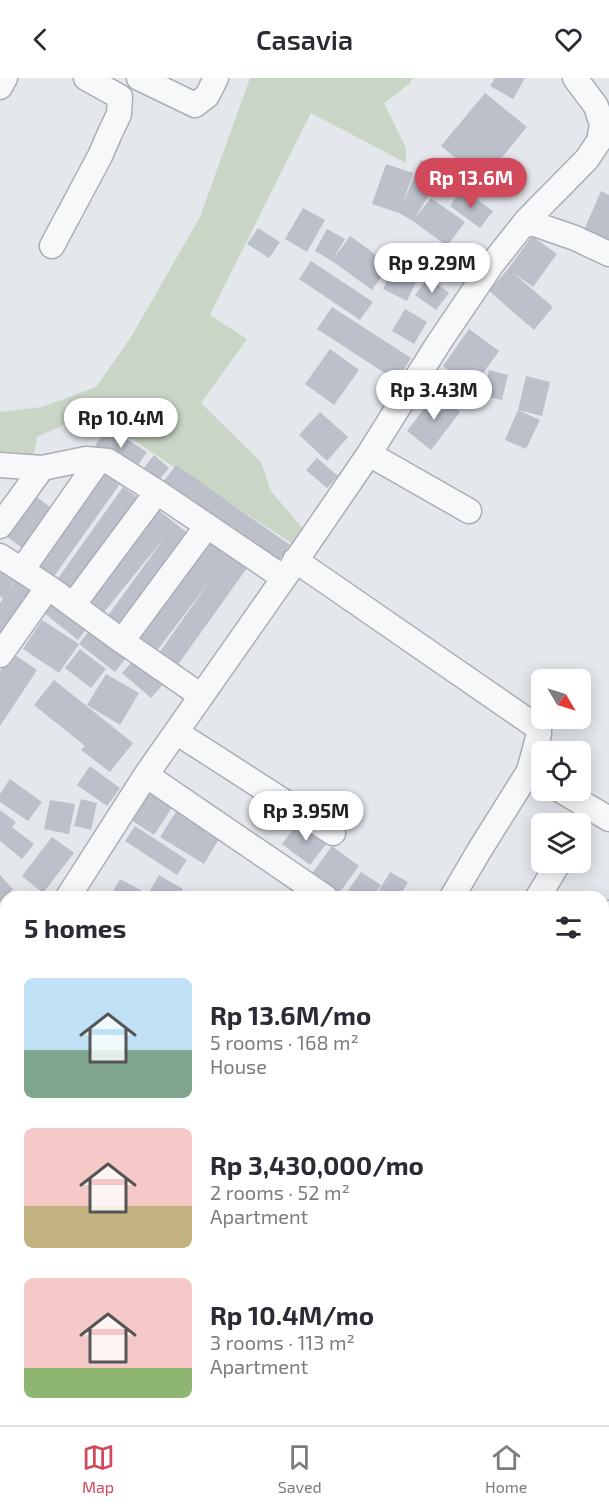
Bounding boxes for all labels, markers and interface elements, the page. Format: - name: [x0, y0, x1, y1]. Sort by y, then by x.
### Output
- icon: back: [24, 23, 57, 56]
- text: Casavia: [256, 23, 353, 55]
- icon: heart: [552, 23, 585, 56]
- pin: Rp 13.6M: [409, 158, 533, 209]
- text: Rp 13.6M: [429, 165, 513, 189]
- pin: Rp 9.29M: [370, 243, 494, 294]
- text: Rp 9.29M: [388, 250, 476, 274]
- pin: Rp 3.43M: [372, 370, 496, 421]
- text: Rp 3.43M: [390, 377, 478, 401]
- pin: Rp 10.4M: [59, 398, 183, 449]
- text: Rp 10.4M: [78, 405, 164, 429]
- north arrow: [531, 669, 591, 729]
- map controls: [531, 669, 591, 873]
- button: locate: [531, 741, 591, 801]
- pin: Rp 3.95M: [244, 791, 368, 842]
- text: Rp 3.95M: [263, 798, 349, 822]
- button: layers: [531, 813, 591, 873]
- icon: filters: [552, 911, 585, 944]
- text: 5 homes: [24, 912, 126, 943]
- text: Rp 13.6M/mo: [210, 999, 371, 1030]
- icon: home: [72, 1002, 144, 1074]
- text: 5 rooms · 168 m²: [210, 1030, 359, 1054]
- text: House: [210, 1054, 267, 1078]
- text: Rp 3,430,000/mo: [210, 1149, 424, 1180]
- icon: home: [72, 1152, 144, 1224]
- text: 2 rooms · 52 m²: [210, 1180, 350, 1204]
- text: Apartment: [210, 1204, 308, 1228]
- text: Rp 10.4M/mo: [210, 1299, 374, 1330]
- icon: home: [72, 1302, 144, 1374]
- text: 3 rooms · 113 m²: [210, 1330, 355, 1354]
- text: Apartment: [210, 1354, 308, 1378]
- tab: Map: [82, 1441, 115, 1496]
- tab: Saved: [278, 1441, 322, 1496]
- tab: Home: [485, 1441, 527, 1496]

